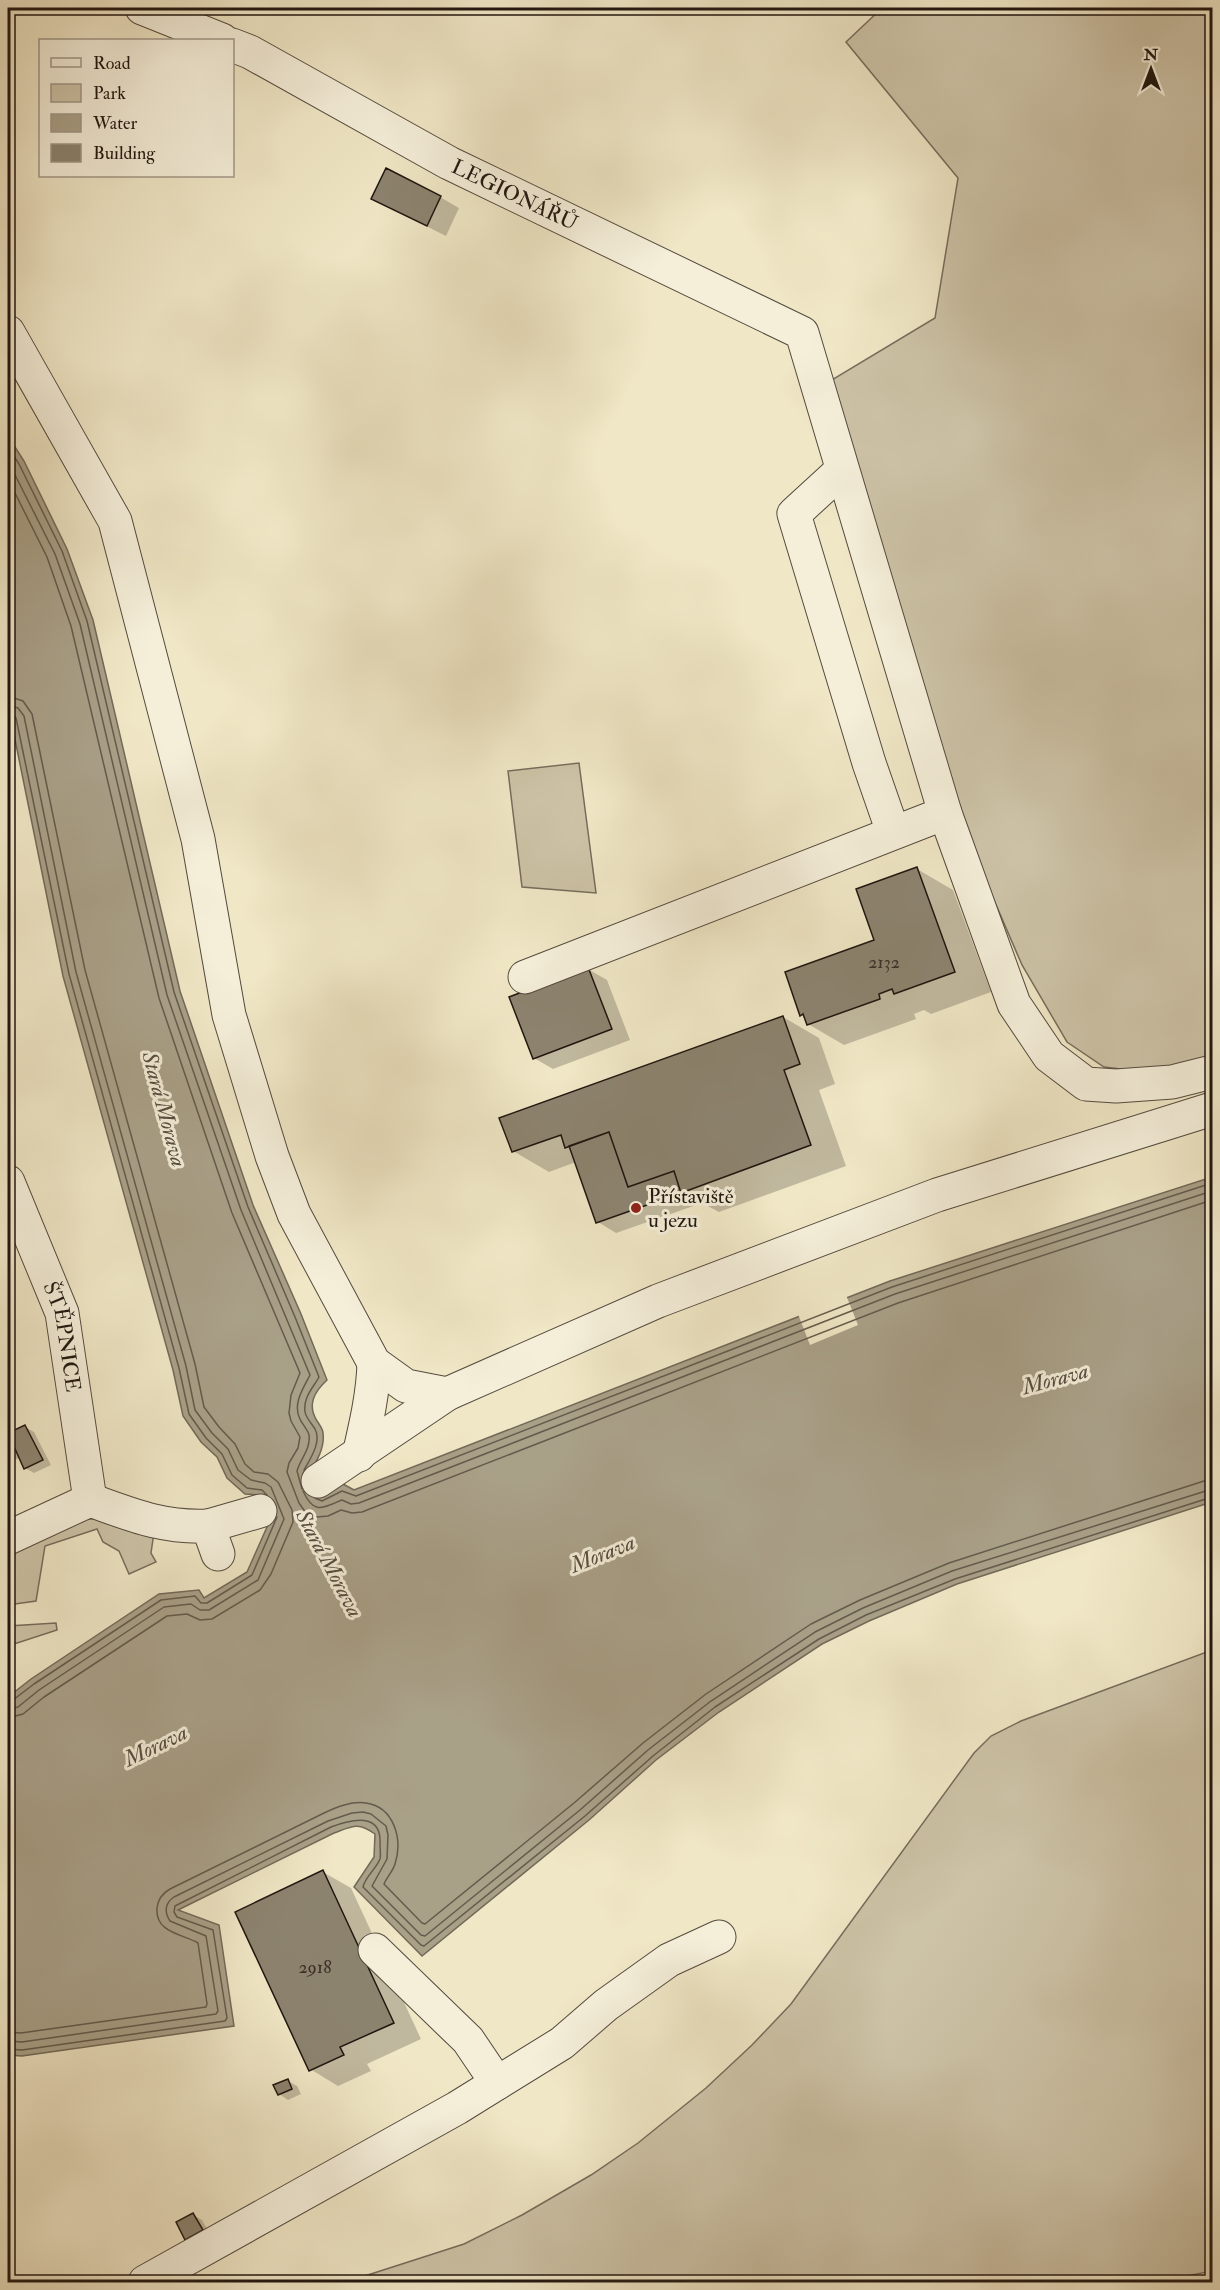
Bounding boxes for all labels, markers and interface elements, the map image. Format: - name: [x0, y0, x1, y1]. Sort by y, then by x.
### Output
- legend: [39, 39, 234, 177]
- north arrow: [1121, 39, 1181, 99]
- text: N: [1143, 45, 1159, 65]
- text: Road: [93, 52, 131, 75]
- text: Park: [93, 82, 126, 105]
- text: Water: [92, 112, 137, 135]
- text: Building: [93, 142, 156, 165]
- street label: LEGIONÁŘŮ: [447, 153, 582, 237]
- house number: 2132: [868, 951, 900, 974]
- water label: Stará Morava: [135, 1048, 193, 1170]
- place label: Přístaviště u jezu: [648, 1183, 734, 1234]
- marker: Přístaviště u jezu: [629, 1201, 643, 1215]
- street label: ŠTĚPNICE: [37, 1278, 87, 1394]
- water label: Morava: [1017, 1357, 1092, 1402]
- water label: Stará Morava: [289, 1504, 369, 1622]
- water label: Morava: [564, 1528, 639, 1580]
- water label: Morava: [117, 1719, 192, 1774]
- house number: 2918: [298, 1956, 332, 1979]

